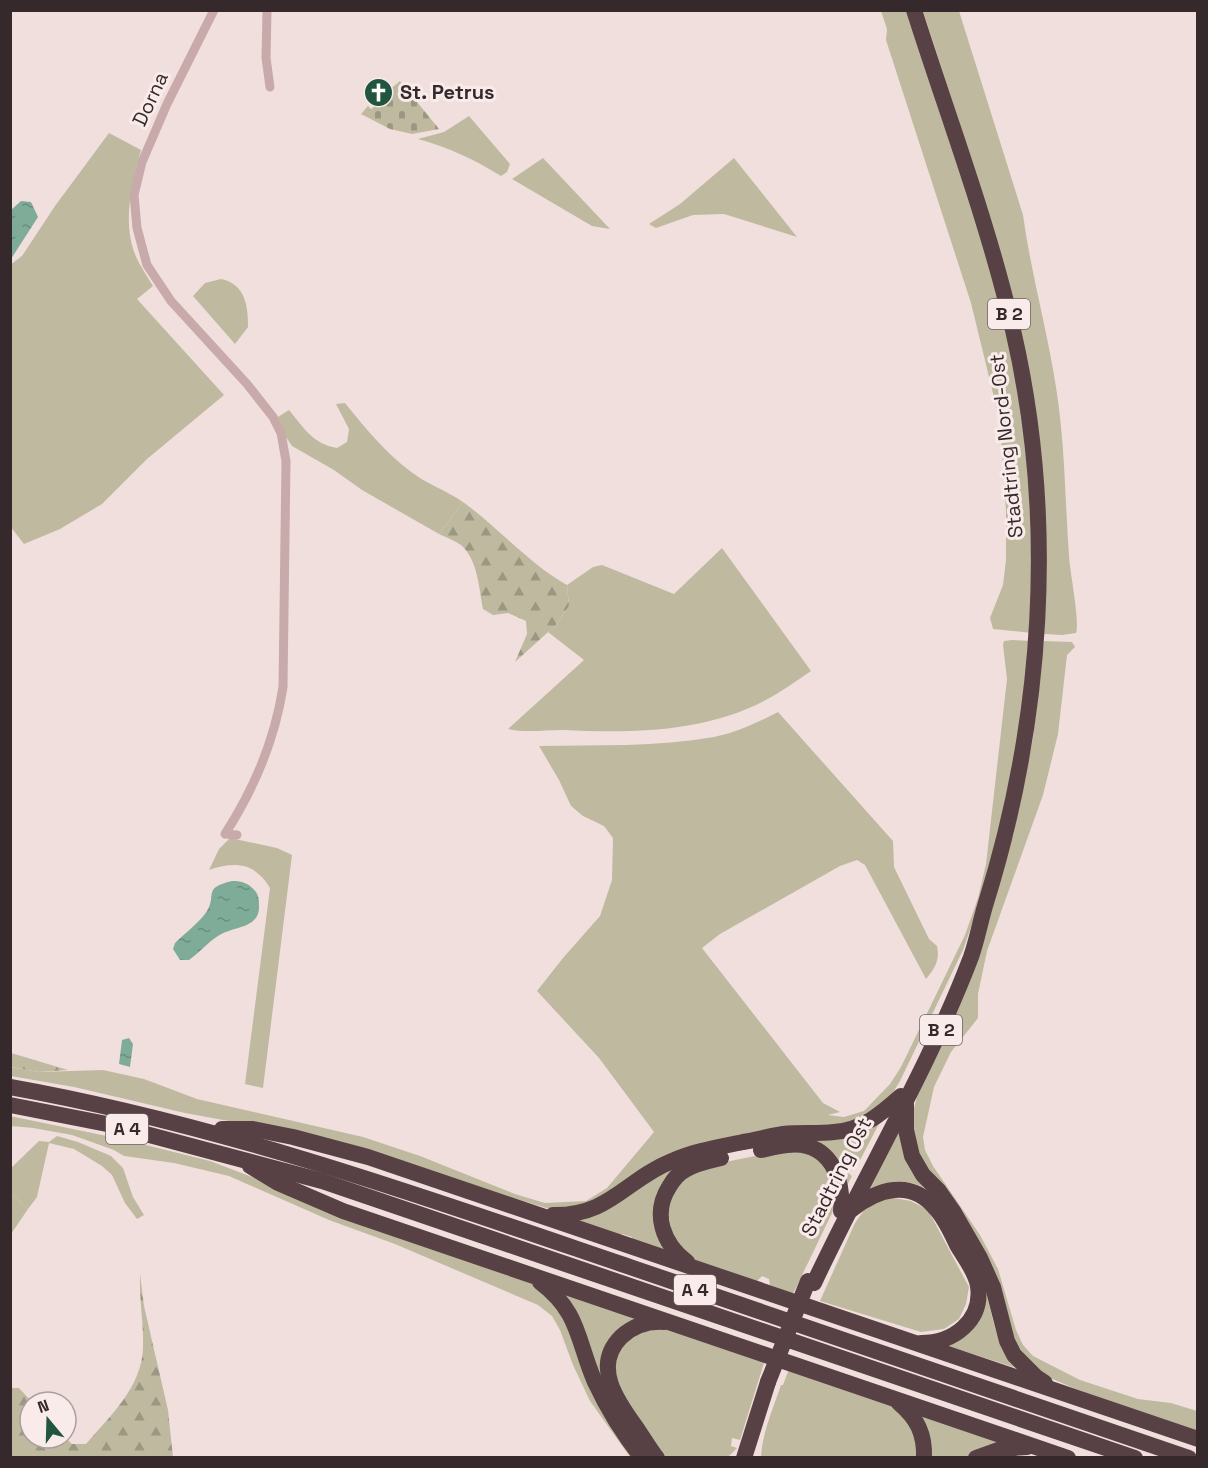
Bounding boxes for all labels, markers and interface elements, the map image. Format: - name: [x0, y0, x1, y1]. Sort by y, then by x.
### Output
- street label: Dorna: [126, 68, 174, 130]
- church icon: St. Petrus: [363, 76, 395, 108]
- place label: St. Petrus: [400, 79, 495, 105]
- road number: B 2: [988, 299, 1030, 329]
- street label: Stadtring Nord-Ost: [983, 353, 1029, 539]
- road number: B 2: [920, 1015, 962, 1045]
- street label: Stadtring Ost: [795, 1113, 877, 1241]
- road number: A 4: [106, 1114, 148, 1144]
- road number: A 4: [674, 1275, 716, 1305]
- north arrow: [18, 1390, 78, 1450]
- text: N: [35, 1395, 52, 1418]

